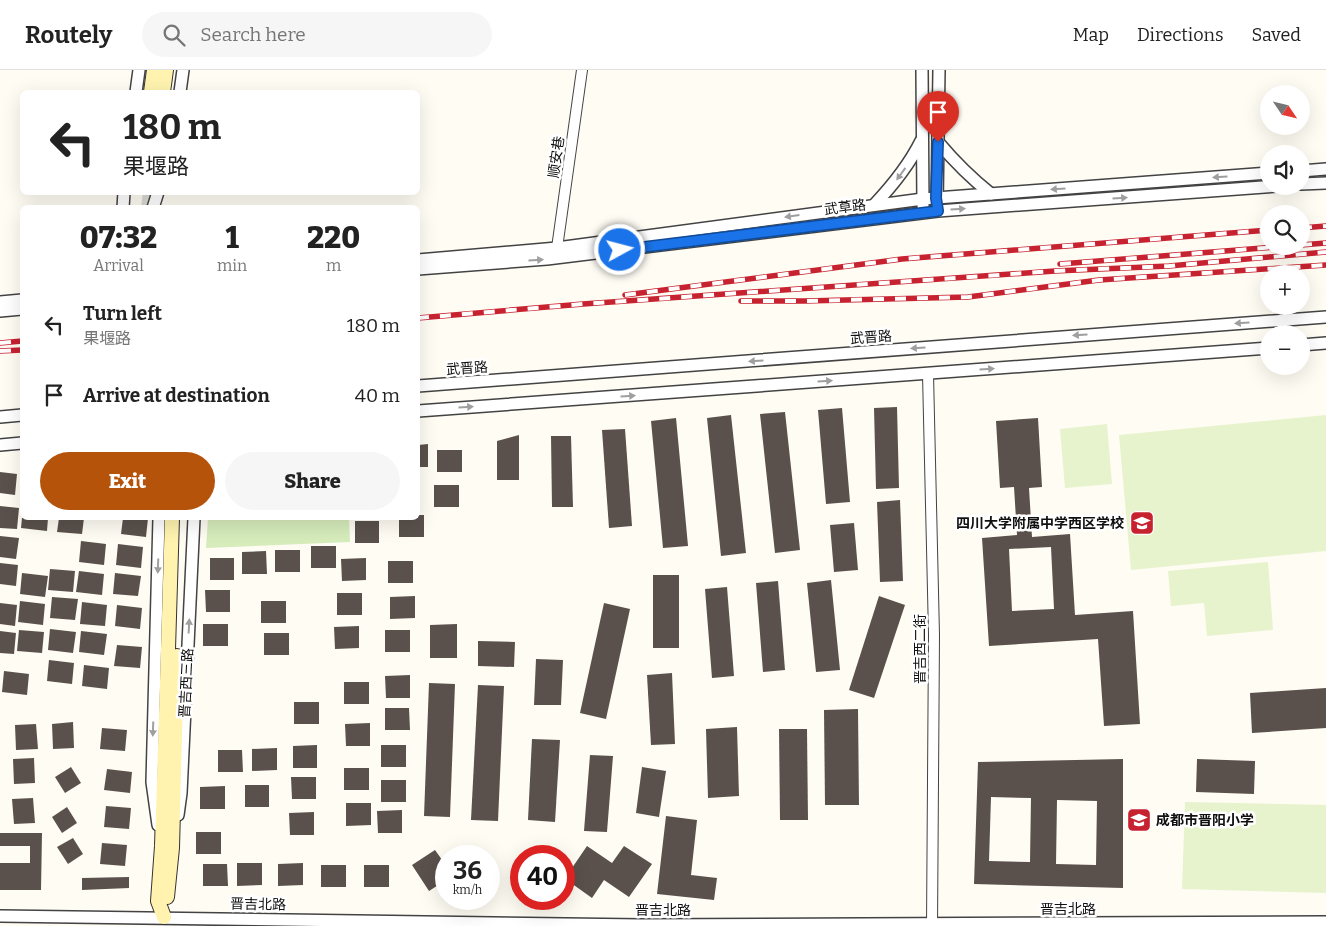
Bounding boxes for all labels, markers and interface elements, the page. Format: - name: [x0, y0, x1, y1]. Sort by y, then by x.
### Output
- search box: [142, 12, 492, 57]
- text: Routely: [25, 21, 112, 49]
- icon: search: [160, 21, 188, 49]
- text: Search here: [200, 23, 306, 46]
- text: Map: [1073, 24, 1109, 46]
- text: Directions: [1137, 24, 1224, 46]
- text: Saved: [1252, 24, 1301, 46]
- north arrow: [1260, 85, 1310, 135]
- map controls: [1260, 85, 1310, 375]
- pin: [917, 91, 959, 142]
- icon: arrive: [924, 98, 952, 126]
- text: 180 m: [123, 106, 221, 148]
- icon: left: [40, 110, 105, 175]
- street label: 顺安巷: [545, 135, 568, 179]
- button: sound: [1260, 145, 1310, 195]
- text: 果堰路: [123, 153, 189, 180]
- one-way arrow: [896, 167, 906, 181]
- one-way arrow: [1212, 173, 1228, 181]
- one-way arrow: [1050, 185, 1066, 193]
- one-way arrow: [1112, 193, 1128, 201]
- street label: 武草路: [823, 197, 867, 218]
- one-way arrow: [950, 205, 966, 213]
- button: search: [1260, 205, 1310, 255]
- one-way arrow: [784, 212, 800, 220]
- text: 07:32: [80, 220, 157, 256]
- text: 1: [225, 220, 239, 256]
- text: 220: [307, 220, 360, 256]
- position arrow: [593, 223, 645, 275]
- one-way arrow: [528, 255, 544, 263]
- text: Arrival: [93, 256, 144, 275]
- text: min: [217, 256, 247, 275]
- text: m: [326, 256, 341, 275]
- button: +: [1260, 265, 1310, 315]
- text: Turn left: [83, 302, 162, 325]
- icon: left: [40, 311, 68, 339]
- text: 180 m: [347, 314, 400, 337]
- one-way arrow: [1234, 319, 1250, 327]
- button: −: [1260, 325, 1310, 375]
- street label: 武晋路: [849, 328, 893, 347]
- text: 果堰路: [83, 329, 131, 348]
- one-way arrow: [1072, 332, 1088, 340]
- one-way arrow: [910, 344, 926, 352]
- one-way arrow: [748, 357, 764, 365]
- street label: 武晋路: [445, 359, 489, 378]
- one-way arrow: [980, 365, 996, 373]
- one-way arrow: [817, 377, 833, 385]
- icon: arrive: [40, 381, 68, 409]
- text: Arrive at destination: [83, 384, 270, 407]
- text: 40 m: [355, 384, 400, 407]
- one-way arrow: [620, 391, 636, 399]
- one-way arrow: [458, 403, 474, 411]
- button: Exit: [40, 452, 215, 510]
- button: Share: [225, 452, 400, 510]
- school or university icon: 四川大学附属中学西区学校: [1129, 510, 1155, 536]
- place label: 四川大学附属中学西区学校: [956, 515, 1124, 532]
- one-way arrow: [154, 558, 162, 574]
- street label: 晋吉西二街: [912, 614, 929, 684]
- one-way arrow: [185, 617, 193, 633]
- street label: 晋吉西三路: [176, 648, 197, 718]
- one-way arrow: [149, 721, 157, 737]
- school or university icon: 成都市晋阳小学: [1126, 807, 1152, 833]
- place label: 成都市晋阳小学: [1156, 812, 1254, 829]
- speed limit sign: 40: [510, 845, 575, 910]
- text: 36: [453, 856, 482, 886]
- text: km/h: [453, 883, 482, 897]
- street label: 晋吉北路: [230, 896, 286, 913]
- street label: 晋吉北路: [1040, 901, 1096, 918]
- street label: 晋吉北路: [635, 902, 691, 919]

